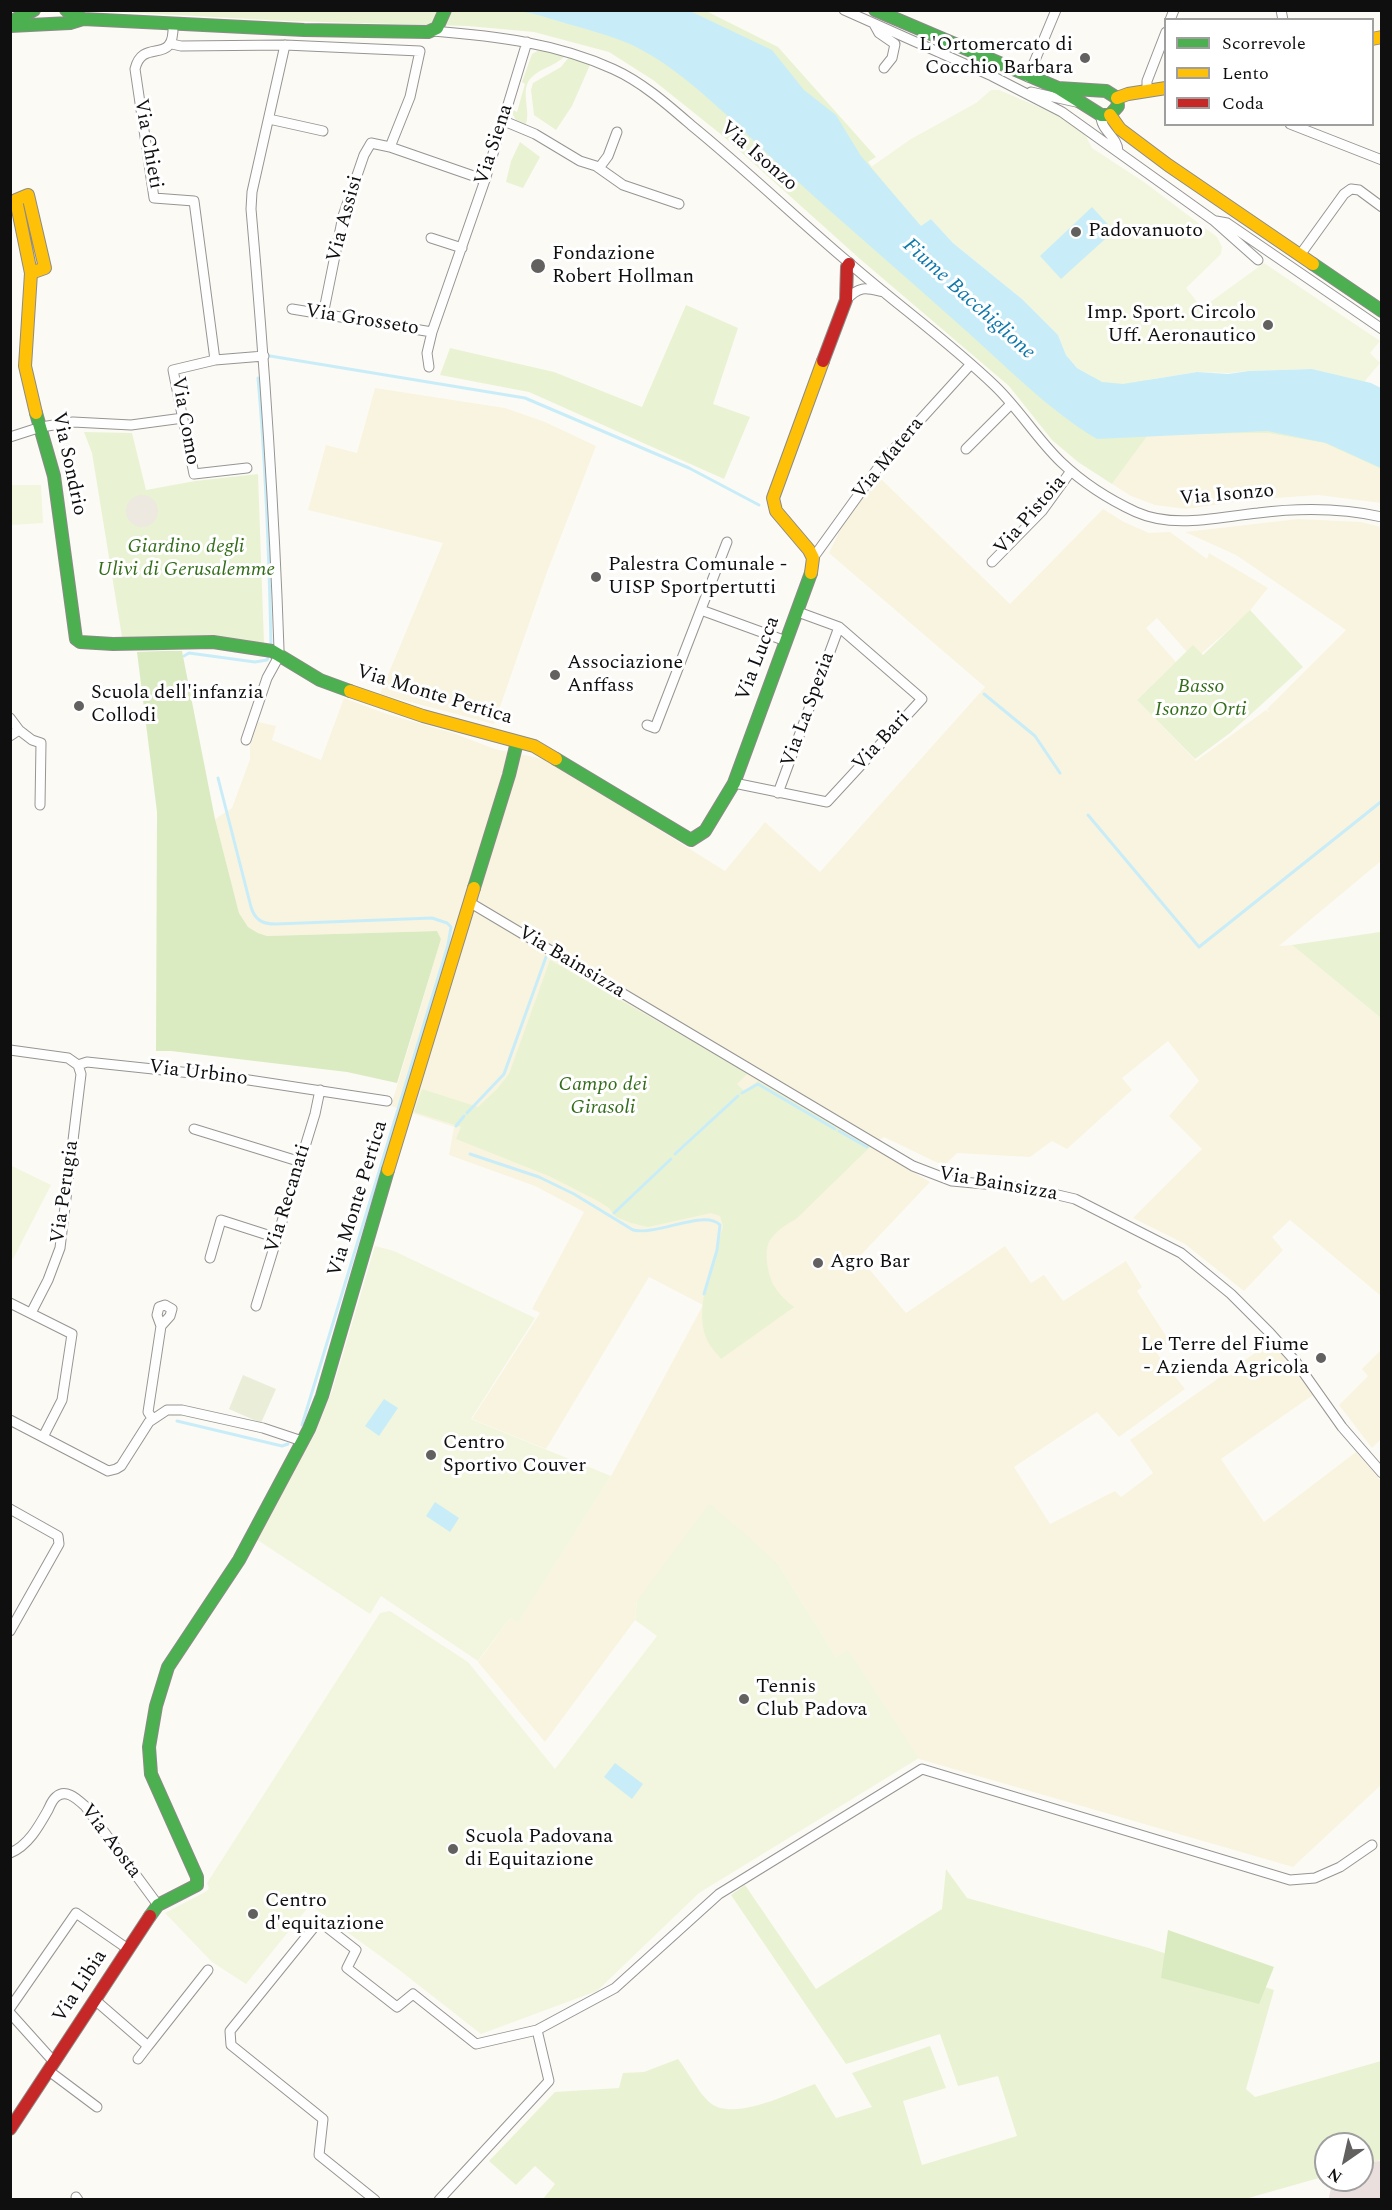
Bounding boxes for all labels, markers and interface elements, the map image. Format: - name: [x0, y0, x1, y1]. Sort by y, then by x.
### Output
- legend: [1164, 18, 1374, 126]
- text: Scorrevole: [1222, 30, 1306, 57]
- place label: L'Ortomercato di Cocchio Barbara: [919, 34, 1073, 81]
- marker: L'Ortomercato di Cocchio Barbara: [1078, 51, 1092, 65]
- text: Lento: [1222, 60, 1269, 87]
- text: Coda: [1222, 90, 1264, 117]
- street label: Via Chieti: [127, 97, 167, 191]
- street label: Via Siena: [471, 101, 519, 189]
- street label: Via Isonzo: [714, 117, 802, 197]
- street label: Via Assisi: [323, 173, 369, 265]
- place label: Padovanuoto: [1088, 220, 1203, 244]
- marker: Padovanuoto: [1069, 225, 1083, 239]
- water label: Fiume Bacchiglione: [897, 234, 1039, 366]
- place label: Fondazione Robert Hollman: [552, 243, 694, 290]
- marker: Fondazione Robert Hollman: [529, 257, 547, 275]
- street label: Via Grosseto: [304, 300, 420, 342]
- place label: Imp. Sport. Circolo Uff. Aeronautico: [1086, 302, 1256, 349]
- marker: Imp. Sport. Circolo Uff. Aeronautico: [1261, 318, 1275, 332]
- street label: Via Como: [164, 375, 204, 467]
- street label: Via Sondrio: [45, 410, 91, 518]
- street label: Via Matera: [848, 413, 930, 505]
- street label: Via Pistoia: [990, 471, 1072, 561]
- street label: Via Isonzo: [1179, 480, 1275, 512]
- park label: Giardino degli Ulivi di Gerusalemme: [97, 536, 275, 583]
- place label: Palestra Comunale - UISP Sportpertutti: [608, 554, 787, 601]
- marker: Palestra Comunale - UISP Sportpertutti: [589, 570, 603, 584]
- street label: Via Lucca: [732, 613, 786, 705]
- street label: Via La Spezia: [777, 649, 841, 771]
- place label: Associazione Anffass: [567, 652, 683, 699]
- street label: Via Monte Pertica: [353, 661, 515, 731]
- marker: Associazione Anffass: [548, 668, 562, 682]
- park label: Basso Isonzo Orti: [1155, 676, 1247, 723]
- place label: Scuola dell'infanzia Collodi: [91, 682, 264, 729]
- marker: Scuola dell'infanzia Collodi: [72, 699, 86, 713]
- street label: Via Bari: [848, 707, 916, 777]
- street label: Via Bainsizza: [513, 922, 629, 1004]
- street label: Via Urbino: [147, 1056, 249, 1092]
- park label: Campo dei Girasoli: [559, 1074, 647, 1121]
- street label: Via Monte Pertica: [324, 1118, 394, 1280]
- street label: Via Perugia: [47, 1139, 85, 1245]
- street label: Via Recanati: [261, 1142, 317, 1256]
- street label: Via Bainsizza: [937, 1163, 1059, 1207]
- place label: Agro Bar: [830, 1251, 910, 1275]
- marker: Agro Bar: [811, 1256, 825, 1270]
- place label: Le Terre del Fiume - Azienda Agricola: [1141, 1334, 1309, 1381]
- marker: Le Terre del Fiume - Azienda Agricola: [1314, 1351, 1328, 1365]
- place label: Centro Sportivo Couver: [443, 1432, 586, 1479]
- marker: Centro Sportivo Couver: [424, 1448, 438, 1462]
- place label: Tennis Club Padova: [756, 1676, 867, 1723]
- marker: Tennis Club Padova: [737, 1692, 751, 1706]
- street label: Via Aosta: [74, 1800, 146, 1884]
- place label: Scuola Padovana di Equitazione: [465, 1826, 613, 1873]
- marker: Scuola Padovana di Equitazione: [446, 1842, 460, 1856]
- place label: Centro d'equitazione: [265, 1890, 384, 1937]
- marker: Centro d'equitazione: [246, 1907, 260, 1921]
- street label: Via Libia: [49, 1946, 113, 2028]
- north arrow: [1314, 2132, 1374, 2192]
- text: N: [1323, 2162, 1347, 2189]

